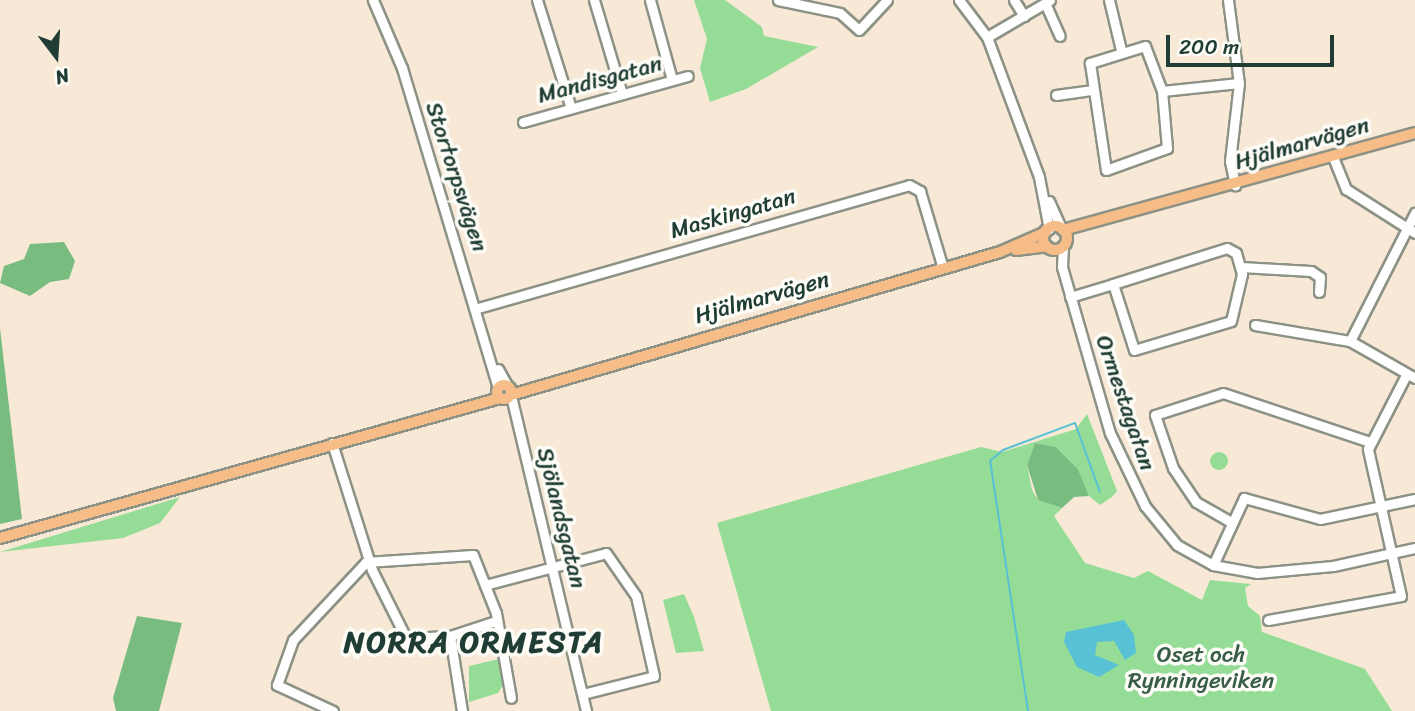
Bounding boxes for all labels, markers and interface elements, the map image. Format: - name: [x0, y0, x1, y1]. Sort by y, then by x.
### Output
- north arrow: [21, 21, 91, 91]
- scale bar: [1170, 21, 1338, 65]
- text: 200 m: [1179, 28, 1239, 66]
- street label: Mandisgatan: [535, 50, 665, 110]
- text: N: [51, 59, 73, 94]
- street label: Stortorpsvägen: [419, 99, 493, 255]
- street label: Hjälmarvägen: [1232, 112, 1372, 176]
- street label: Maskingatan: [667, 183, 799, 245]
- street label: Hjälmarvägen: [692, 266, 832, 330]
- street label: Ormestagatan: [1089, 332, 1161, 474]
- street label: Sjölandsgatan: [530, 445, 592, 591]
- district label: NORRA ORMESTA: [347, 624, 601, 660]
- park label: Oset och Rynningeviken: [1128, 641, 1274, 695]

